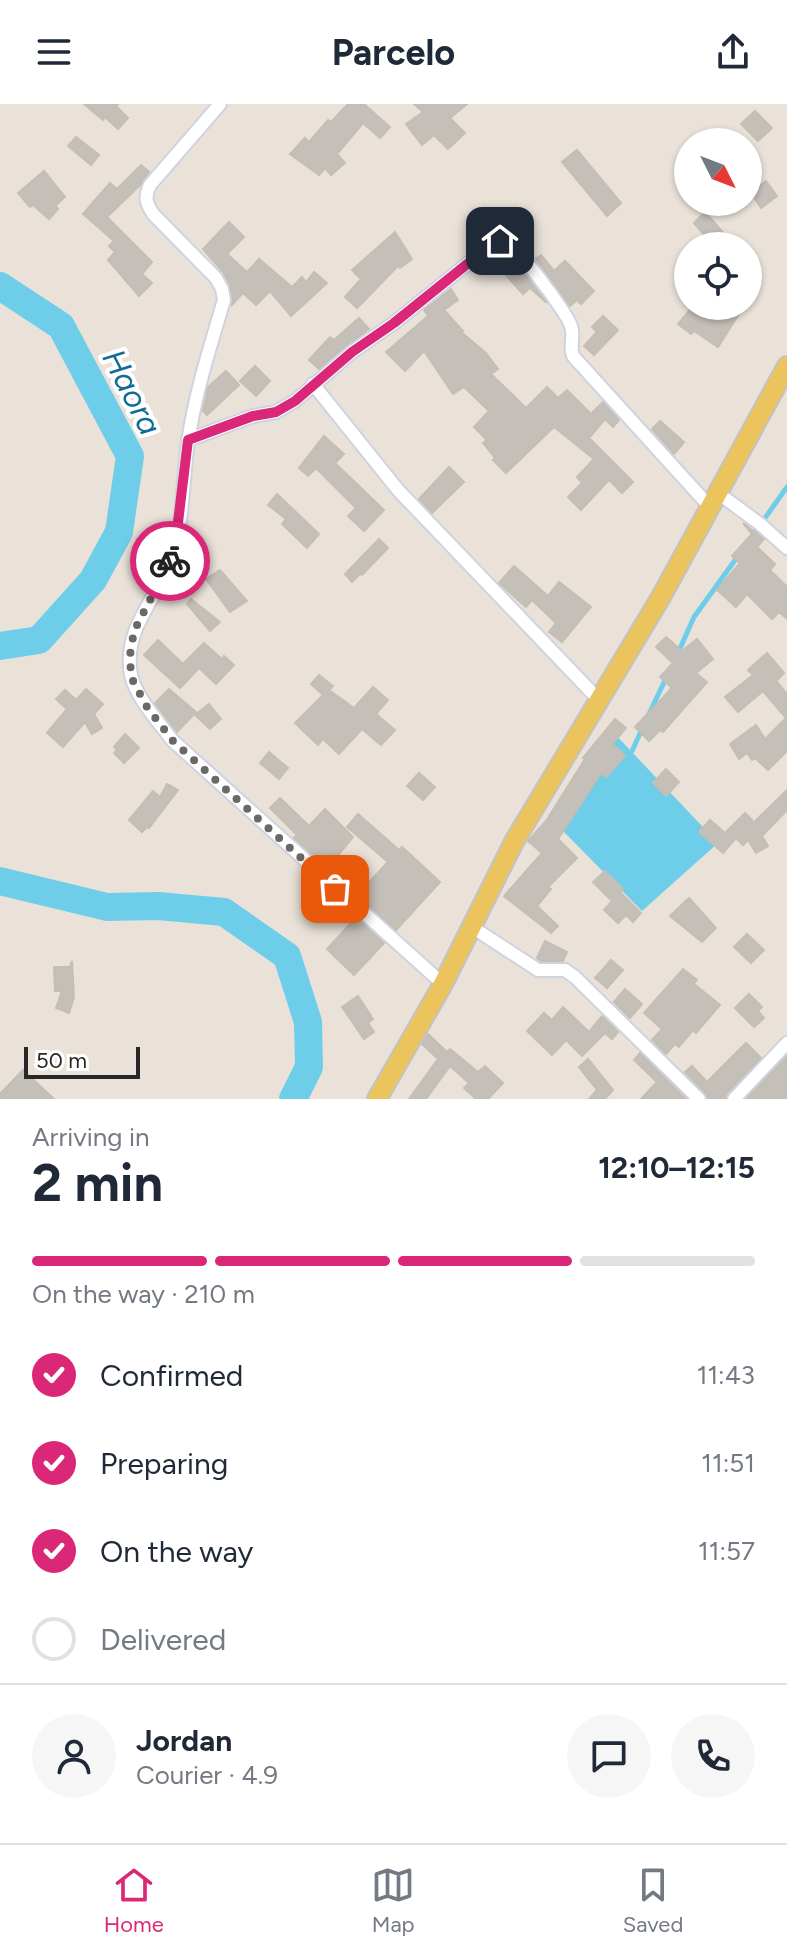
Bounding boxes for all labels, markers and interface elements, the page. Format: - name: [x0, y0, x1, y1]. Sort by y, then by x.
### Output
- icon: menu: [32, 30, 76, 74]
- icon: share: [711, 30, 755, 74]
- text: Parcelo: [332, 31, 455, 74]
- north arrow: [674, 128, 762, 216]
- map controls: [674, 128, 762, 320]
- pin: [466, 207, 534, 275]
- icon: home: [478, 219, 522, 263]
- button: locate: [674, 232, 762, 320]
- water label: Haora: [94, 343, 170, 441]
- courier: [130, 521, 210, 601]
- icon: bike: [148, 539, 192, 583]
- pin: [301, 855, 369, 923]
- icon: bag: [313, 867, 357, 911]
- scale bar: [24, 1043, 140, 1079]
- text: 50 m: [36, 1047, 87, 1074]
- text: Arriving in: [32, 1121, 150, 1153]
- text: 12:10–12:15: [598, 1149, 755, 1186]
- text: 2 min: [32, 1152, 163, 1214]
- text: On the way · 210 m: [32, 1278, 255, 1310]
- icon: check: [32, 1353, 76, 1397]
- text: Confirmed: [100, 1357, 243, 1394]
- text: 11:43: [697, 1359, 755, 1391]
- icon: check: [32, 1441, 76, 1485]
- text: Preparing: [100, 1445, 228, 1482]
- text: 11:51: [701, 1447, 755, 1479]
- icon: check: [32, 1529, 76, 1573]
- text: On the way: [100, 1533, 253, 1570]
- text: 11:57: [698, 1535, 755, 1567]
- text: Delivered: [100, 1621, 226, 1658]
- button: person: [32, 1714, 116, 1798]
- button: chat: [567, 1714, 651, 1798]
- button: phone: [671, 1714, 755, 1798]
- text: Jordan: [136, 1722, 232, 1759]
- text: Courier · 4.9: [136, 1759, 278, 1791]
- tab: Home: [104, 1863, 164, 1938]
- tab: Map: [371, 1863, 415, 1938]
- tab: Saved: [623, 1863, 683, 1938]

